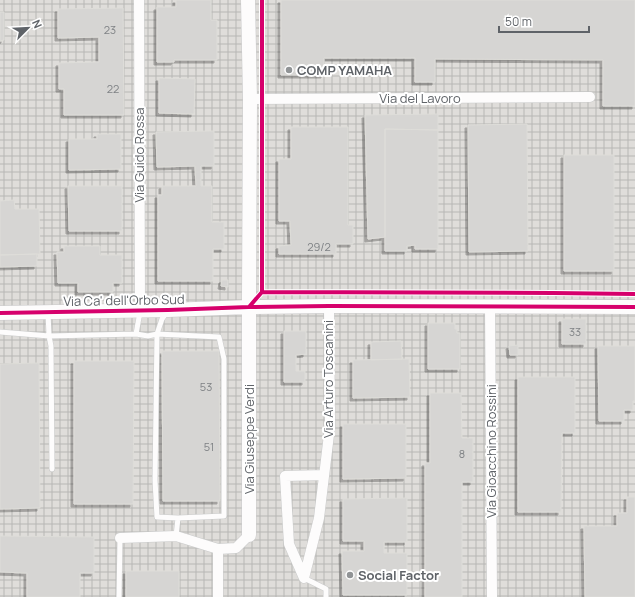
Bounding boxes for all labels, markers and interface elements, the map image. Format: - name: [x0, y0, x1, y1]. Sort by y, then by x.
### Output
- north arrow: [8, 8, 48, 48]
- scale bar: [499, 8, 589, 34]
- text: 50 m: [505, 13, 532, 30]
- text: N: [29, 17, 46, 30]
- house number: 23: [104, 22, 116, 37]
- place label: COMP YAMAHA: [297, 61, 392, 79]
- marker: COMP YAMAHA: [284, 65, 294, 75]
- house number: 22: [107, 81, 119, 96]
- street label: Via del Lavoro: [379, 89, 461, 107]
- street label: Via Guido Rossa: [130, 107, 148, 203]
- house number: 29/2: [307, 239, 331, 254]
- street label: Via Ca' dell'Orbo Sud: [63, 290, 185, 310]
- street label: Via Arturo Toscanini: [319, 320, 337, 438]
- house number: 33: [569, 324, 581, 339]
- house number: 53: [200, 379, 212, 394]
- street label: Via Giuseppe Verdi: [240, 384, 258, 494]
- street label: Via Gioacchino Rossini: [482, 384, 500, 518]
- house number: 51: [204, 439, 214, 454]
- house number: 8: [459, 446, 465, 461]
- place label: Social Factor: [358, 566, 439, 584]
- marker: Social Factor: [345, 570, 355, 580]

